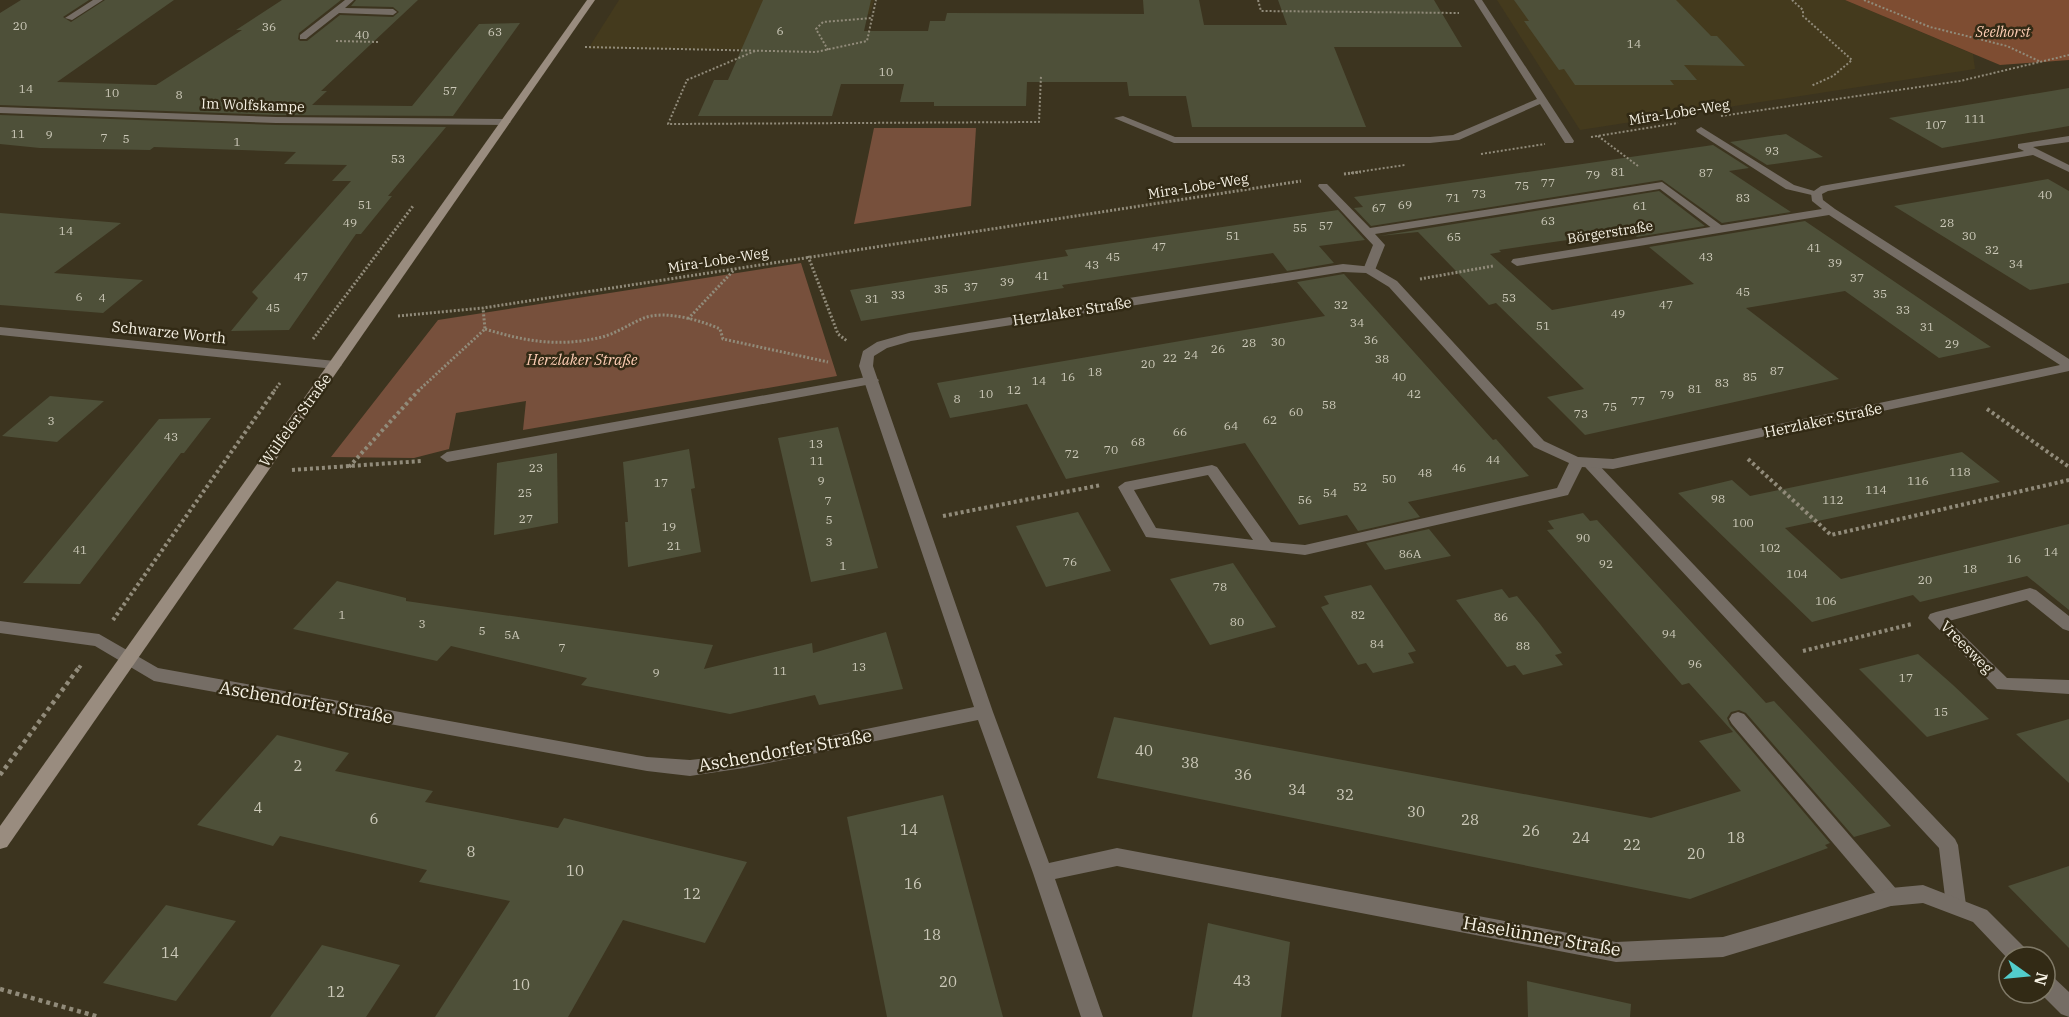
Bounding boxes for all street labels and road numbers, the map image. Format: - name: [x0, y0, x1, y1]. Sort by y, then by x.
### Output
- street label: Im Wolfskampe: [201, 94, 305, 116]
- street label: Mira-Lobe-Weg: [1627, 95, 1731, 129]
- street label: Mira-Lobe-Weg: [1146, 169, 1250, 203]
- street label: Börgerstraße: [1566, 216, 1654, 248]
- street label: Mira-Lobe-Weg: [666, 243, 770, 277]
- street label: Herzlaker Straße: [1011, 292, 1133, 330]
- street label: Schwarze Worth: [111, 317, 227, 347]
- street label: Wülfeler Straße: [255, 370, 335, 470]
- street label: Herzlaker Straße: [1762, 398, 1884, 442]
- street label: Vreesweg: [1937, 617, 1997, 677]
- street label: Aschendorfer Straße: [217, 675, 395, 729]
- street label: Aschendorfer Straße: [696, 723, 874, 777]
- street label: Haselünner Straße: [1461, 911, 1623, 961]

